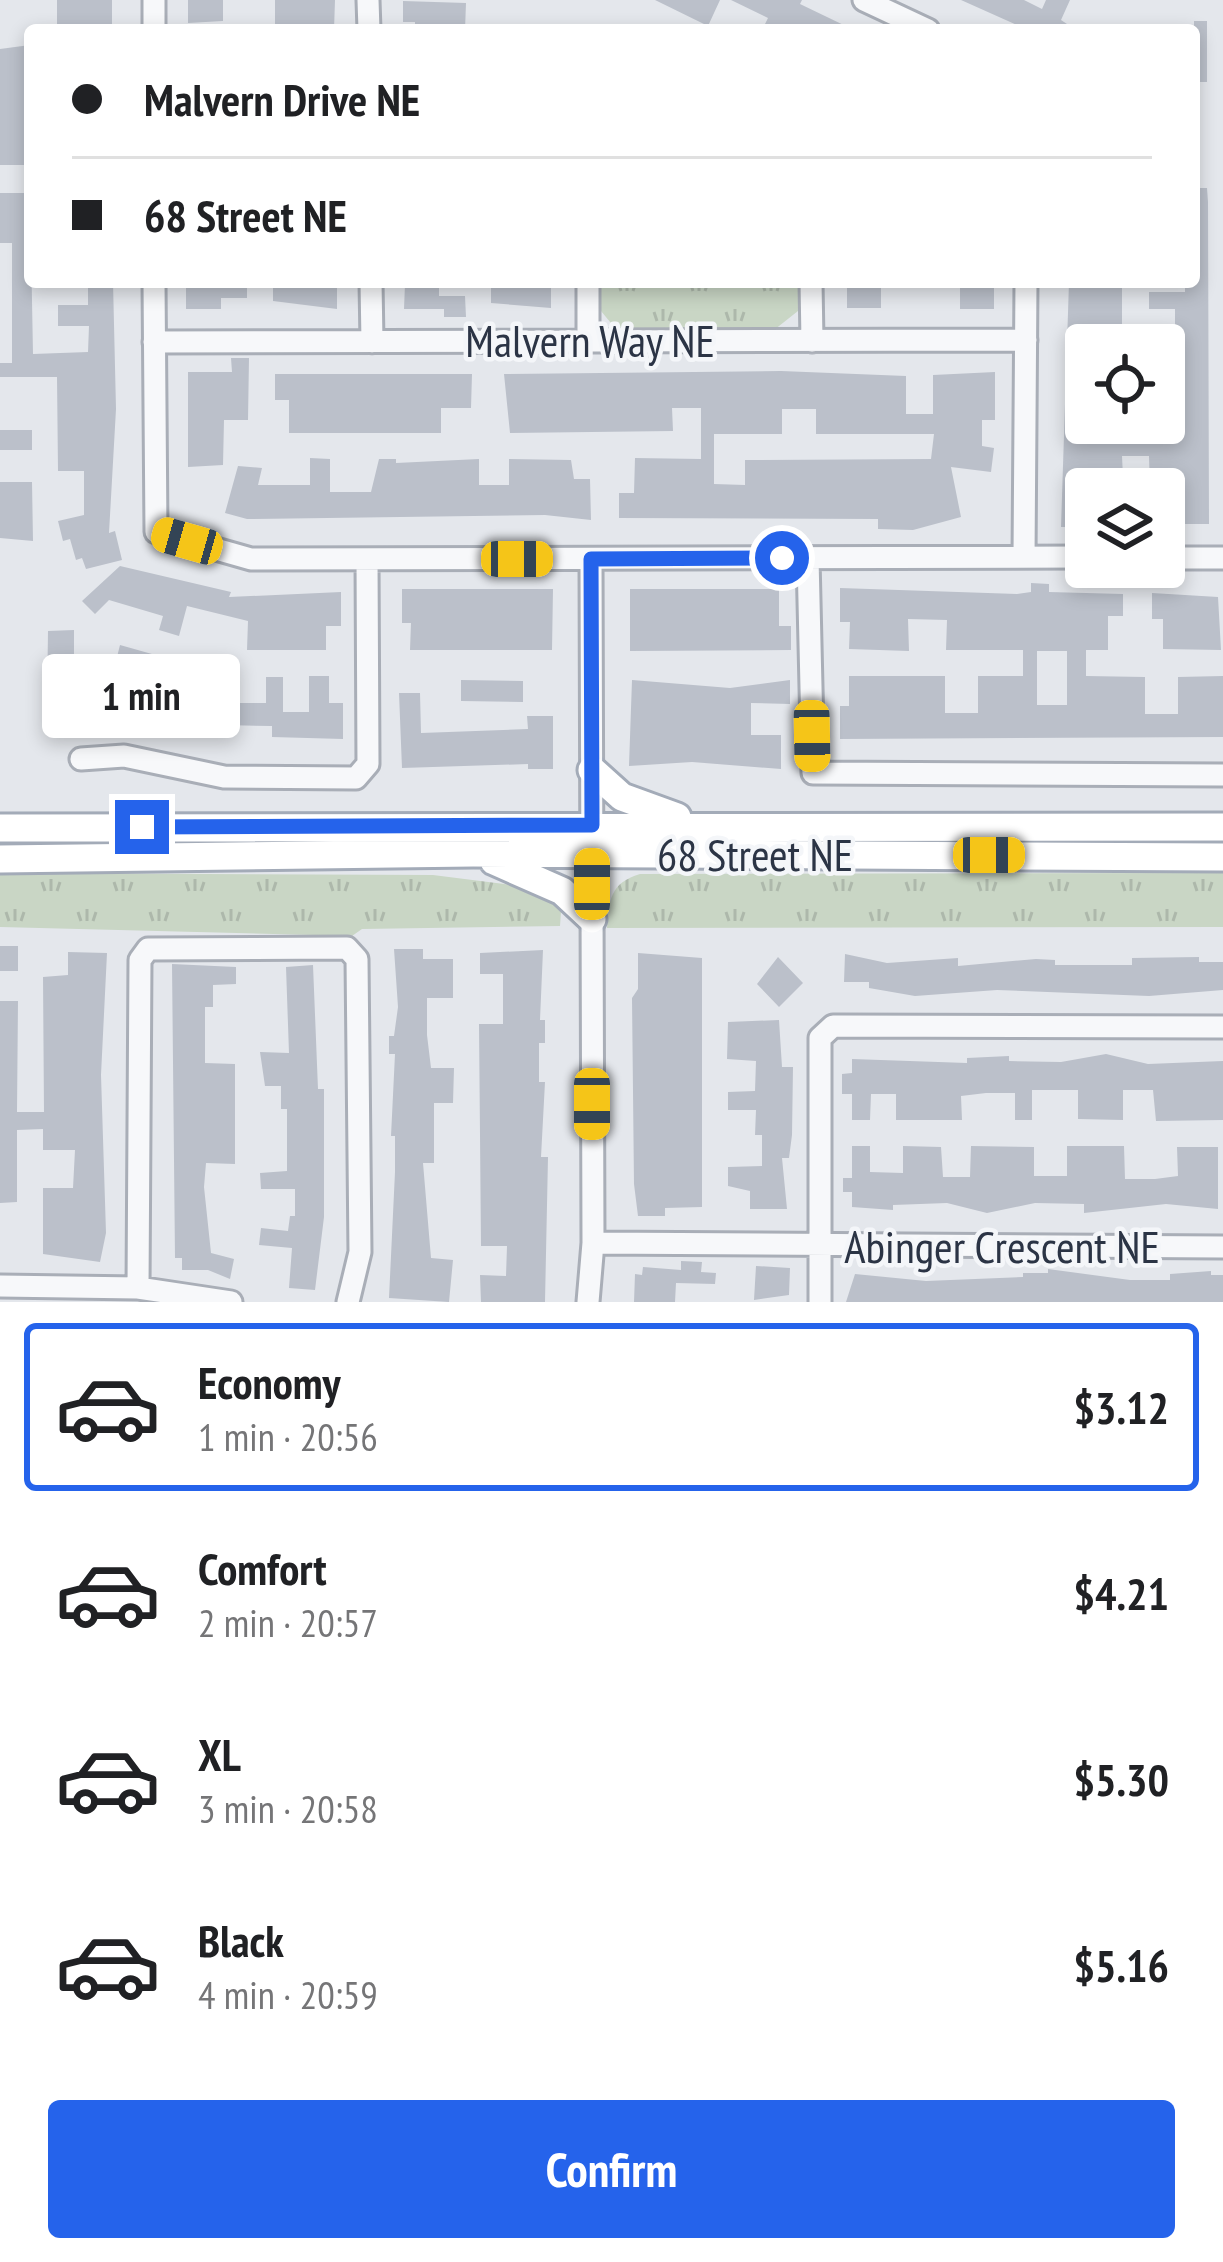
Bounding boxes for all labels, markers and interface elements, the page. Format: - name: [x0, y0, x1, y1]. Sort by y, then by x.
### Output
- text: Malvern Drive NE: [144, 70, 420, 128]
- text: 68 Street NE: [144, 186, 347, 244]
- street label: Malvern Way NE: [465, 311, 715, 369]
- map controls: [1065, 324, 1185, 588]
- button: locate: [1065, 324, 1185, 444]
- button: layers: [1065, 468, 1185, 588]
- car: [147, 514, 227, 568]
- route start: [755, 531, 809, 585]
- car: [481, 541, 553, 577]
- callout: 1 min: [43, 653, 241, 737]
- text: 1 min: [102, 670, 180, 721]
- car: [793, 700, 831, 772]
- route end: [115, 800, 169, 854]
- street label: 68 Street NE: [657, 825, 853, 883]
- car: [953, 837, 1025, 873]
- car: [574, 848, 610, 920]
- car: [574, 1068, 610, 1140]
- street label: Abinger Crescent NE: [844, 1217, 1160, 1275]
- icon: car: [54, 1353, 162, 1461]
- text: Economy: [198, 1353, 341, 1411]
- text: $3.12: [1073, 1378, 1169, 1436]
- text: 1 min · 20:56: [198, 1411, 378, 1462]
- icon: car: [54, 1539, 162, 1647]
- text: Comfort: [198, 1539, 327, 1597]
- text: $4.21: [1073, 1564, 1169, 1622]
- text: 2 min · 20:57: [198, 1597, 378, 1648]
- icon: car: [54, 1725, 162, 1833]
- text: XL: [198, 1725, 241, 1783]
- text: $5.30: [1073, 1750, 1169, 1808]
- text: 3 min · 20:58: [198, 1783, 378, 1834]
- icon: car: [54, 1911, 162, 2019]
- text: Black: [198, 1911, 284, 1969]
- text: $5.16: [1073, 1936, 1169, 1994]
- text: 4 min · 20:59: [198, 1969, 378, 2020]
- button: Confirm: [48, 2100, 1175, 2238]

